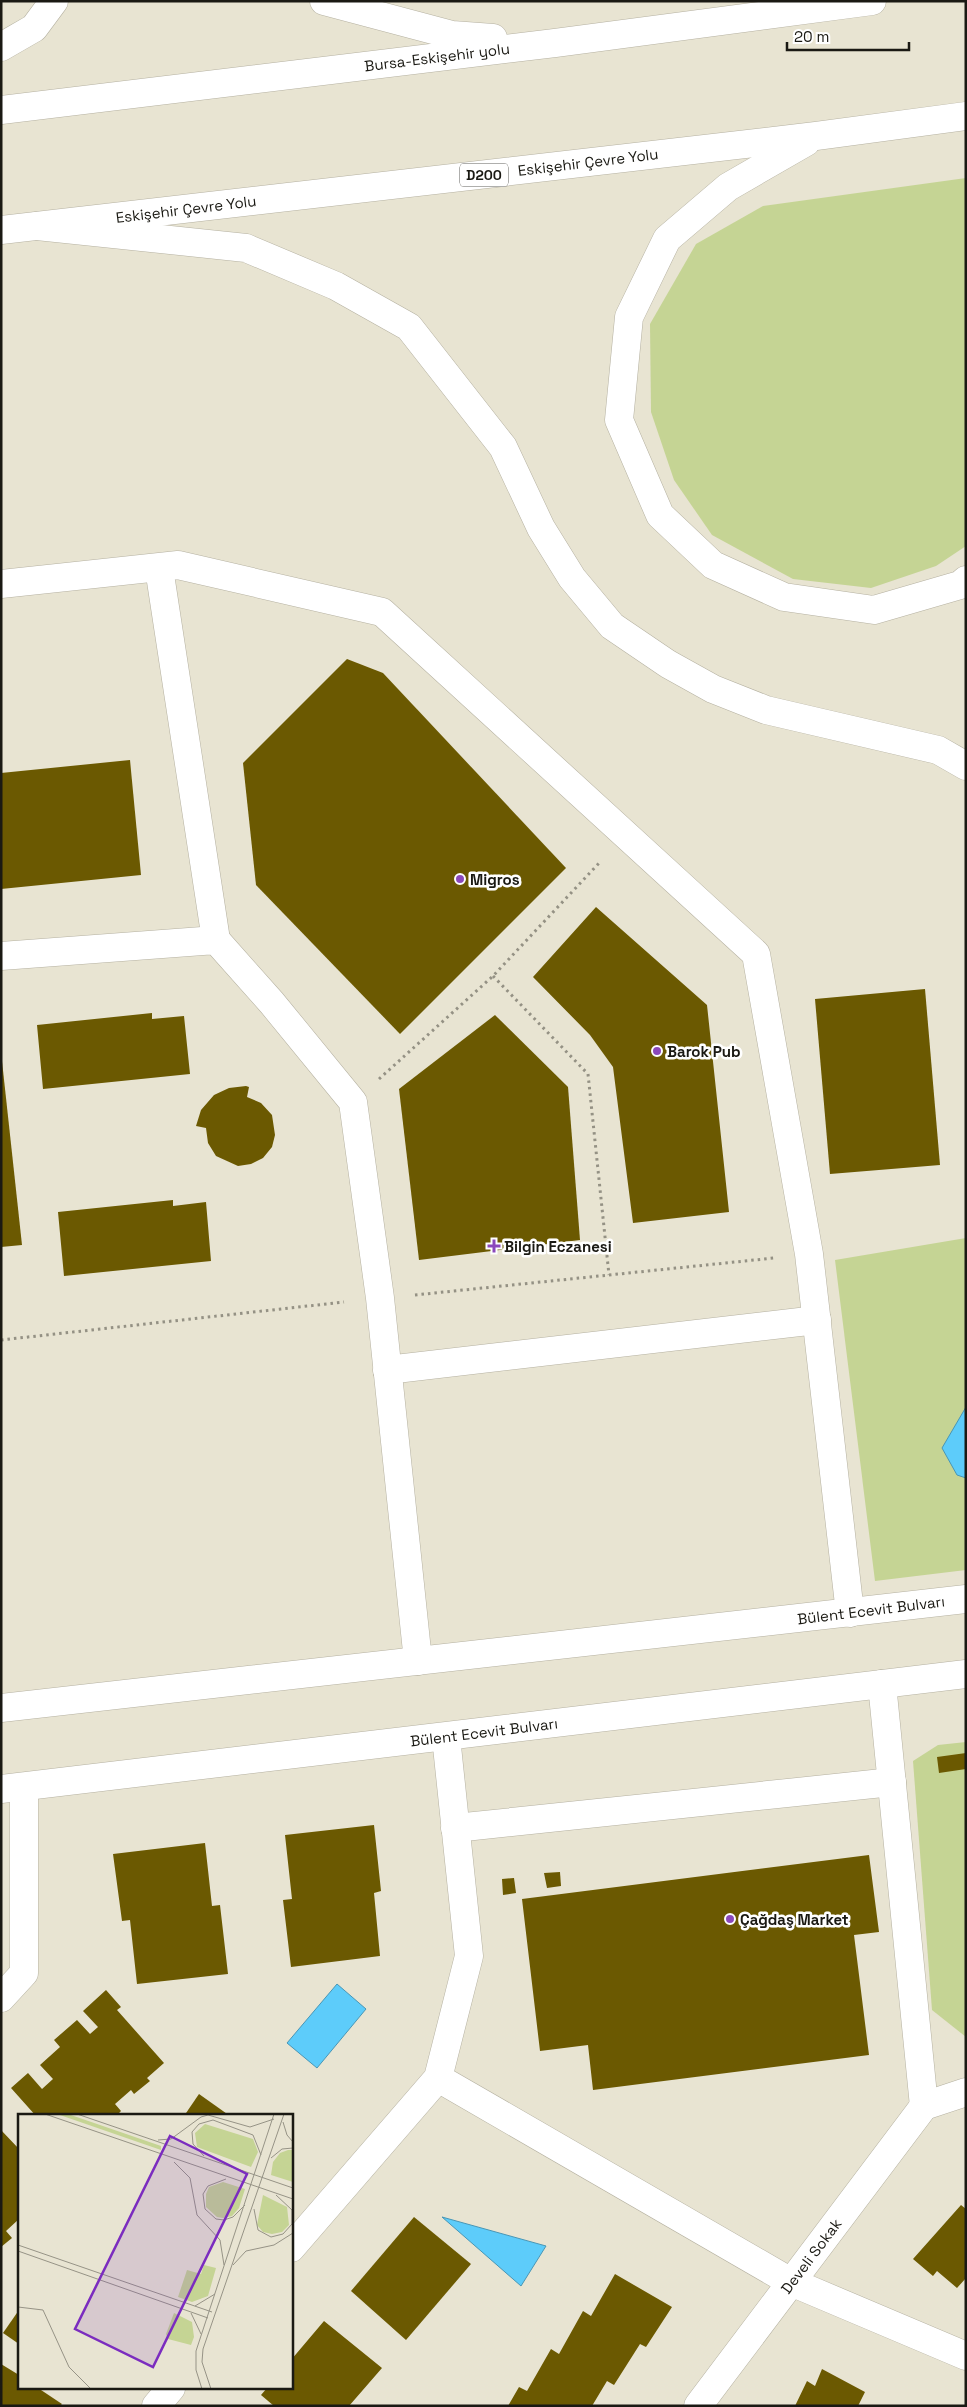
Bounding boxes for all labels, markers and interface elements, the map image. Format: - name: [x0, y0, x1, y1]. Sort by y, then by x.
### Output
- scale bar: [787, 20, 910, 52]
- text: 20 m: [794, 27, 829, 46]
- street label: Bursa-Eskişehir yolu: [363, 39, 511, 75]
- street label: Eskişehir Çevre Yolu: [517, 144, 659, 180]
- road number: D200: [460, 164, 508, 186]
- street label: Eskişehir Çevre Yolu: [115, 191, 257, 227]
- place label: Migros: [470, 870, 520, 889]
- marker: Migros: [454, 873, 466, 885]
- place label: Barok Pub: [667, 1042, 741, 1061]
- marker: Barok Pub: [651, 1045, 663, 1057]
- place label: Bilgin Eczanesi: [504, 1237, 612, 1256]
- marker: Bilgin Eczanesi: [488, 1240, 500, 1252]
- street label: Bülent Ecevit Bulvarı: [796, 1592, 946, 1628]
- street label: Bülent Ecevit Bulvarı: [409, 1714, 559, 1750]
- place label: Çağdaş Market: [740, 1910, 849, 1929]
- marker: Çağdaş Market: [724, 1913, 736, 1925]
- inset map: [18, 2114, 292, 2390]
- street label: Develi Sokak: [777, 2215, 845, 2297]

